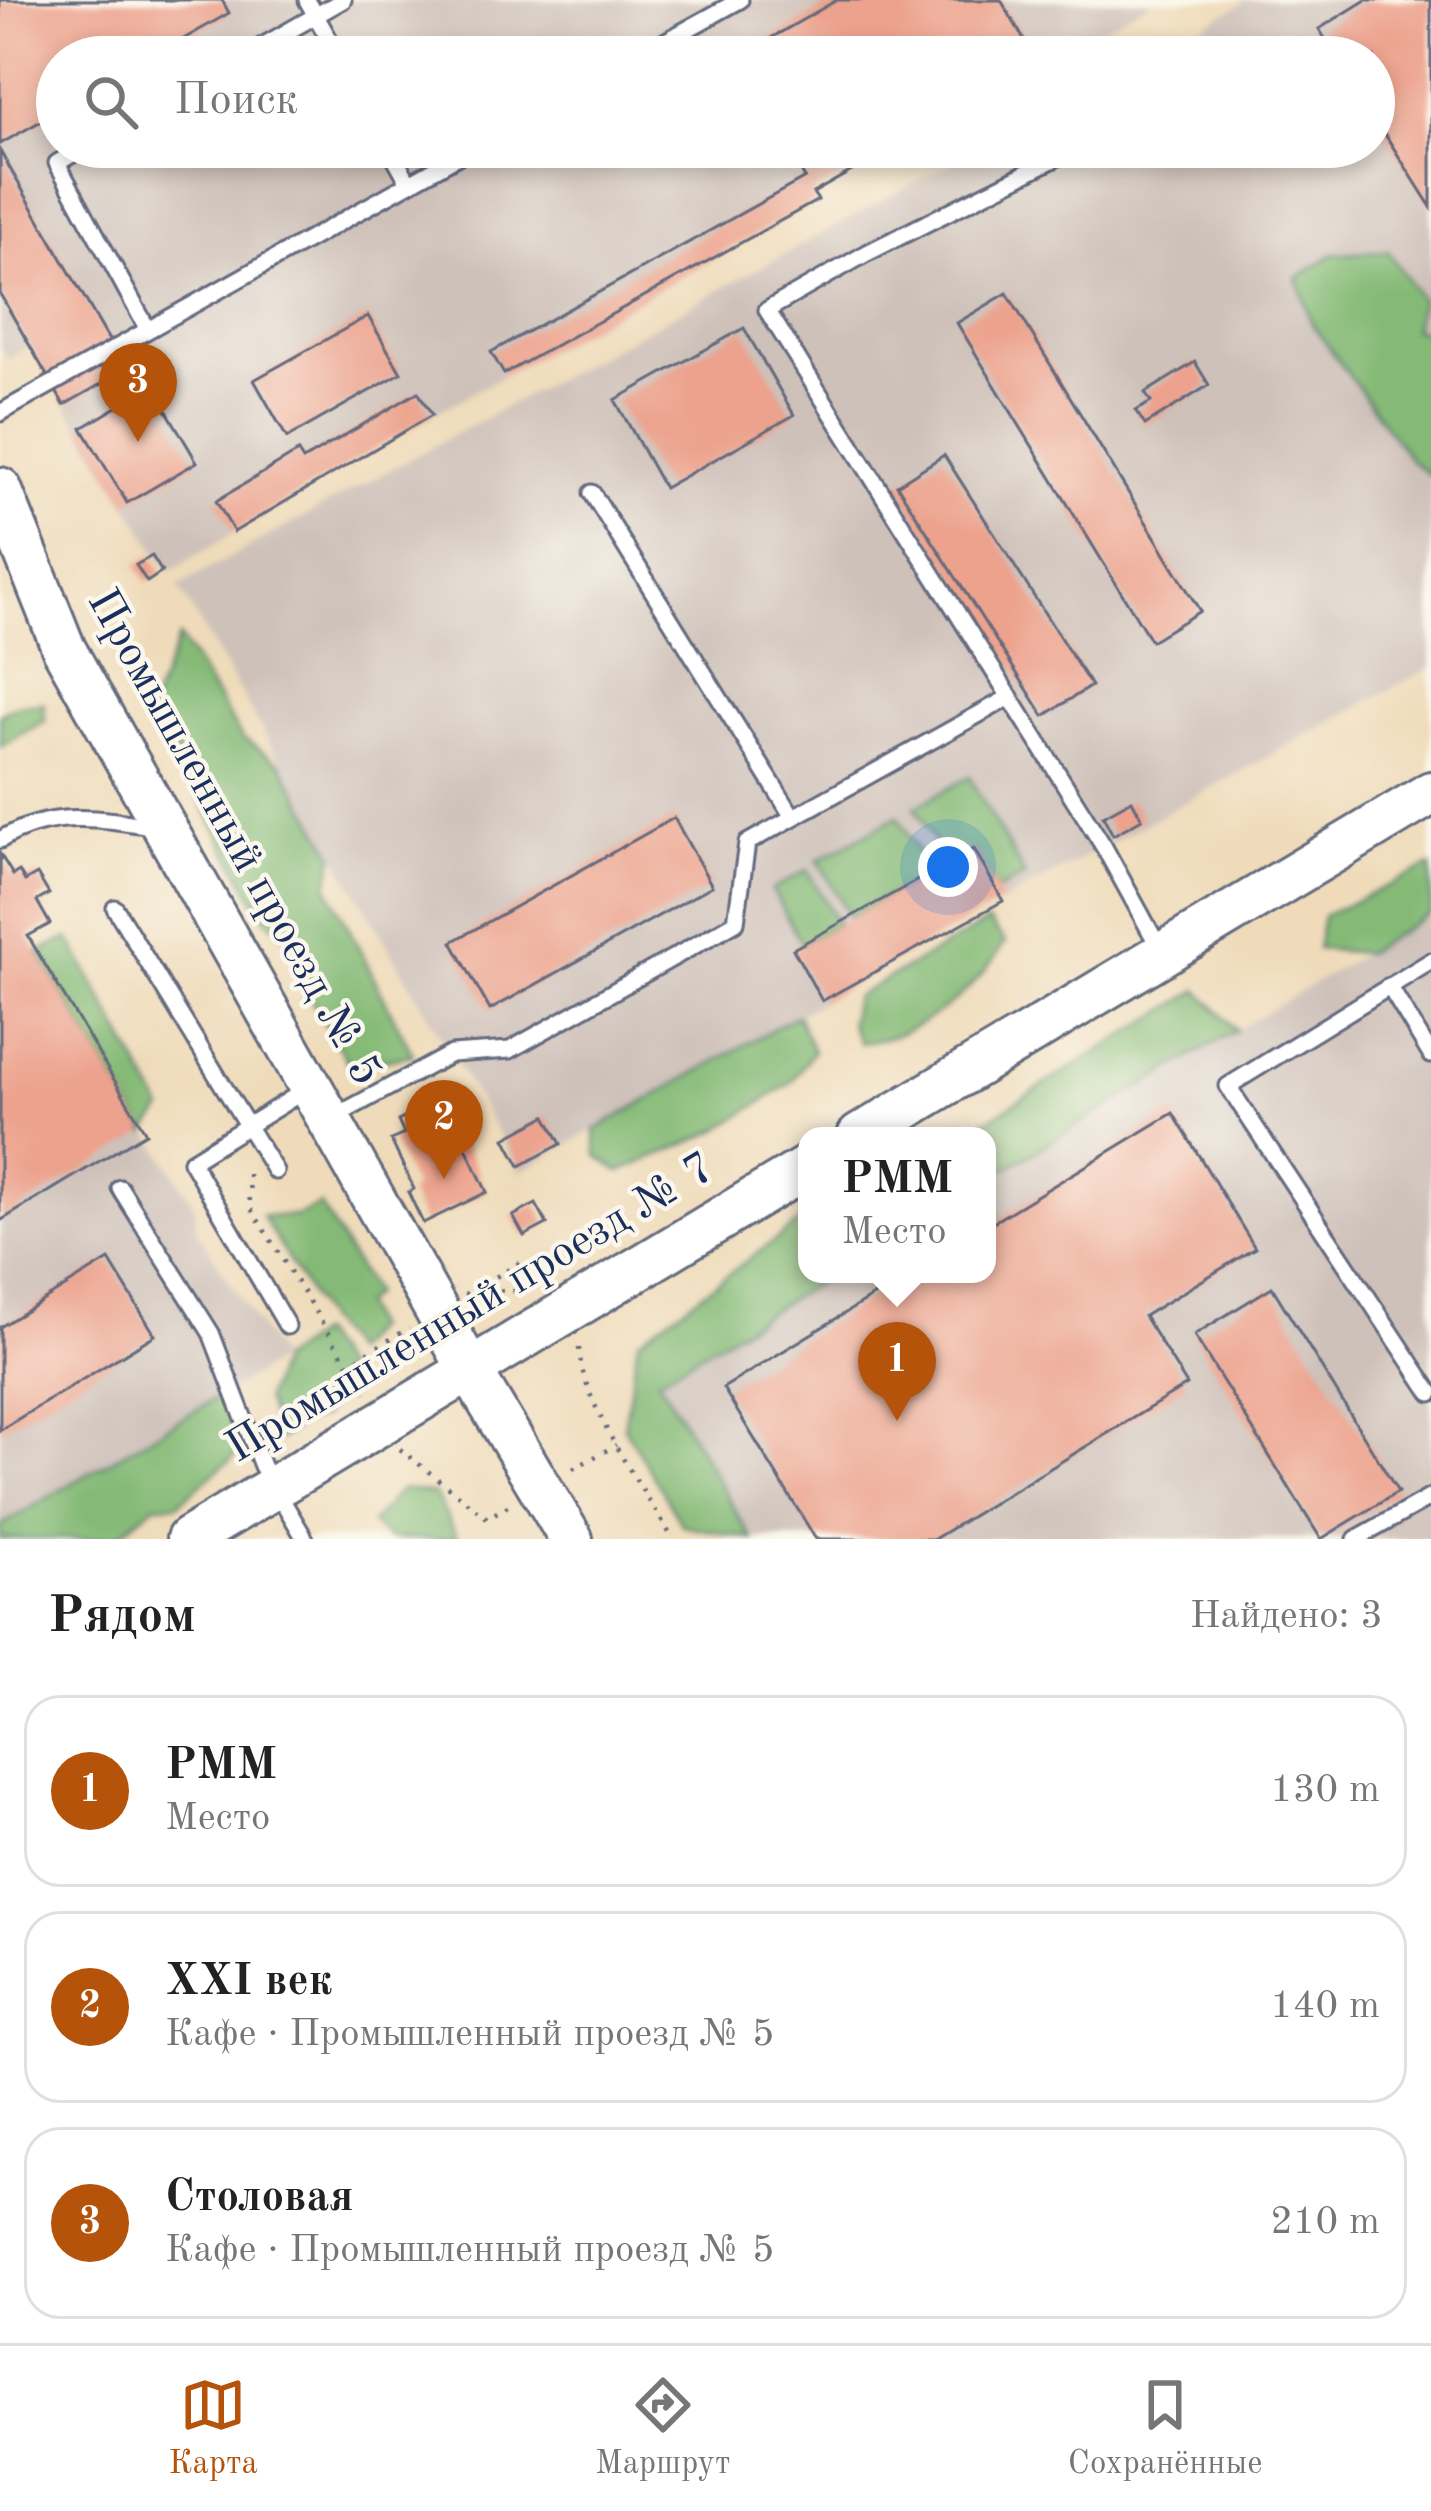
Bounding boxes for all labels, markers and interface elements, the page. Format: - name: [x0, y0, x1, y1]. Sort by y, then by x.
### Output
- search box: [36, 36, 1395, 168]
- icon: search: [78, 69, 144, 135]
- text: Поиск: [174, 79, 298, 124]
- pin: 3: [99, 343, 177, 442]
- street label: Промышленный проезд № 5: [78, 582, 388, 1094]
- your location: [918, 837, 978, 897]
- pin: 2: [405, 1080, 483, 1179]
- popup: [798, 1127, 996, 1283]
- street label: Промышленный проезд № 7: [219, 1146, 723, 1472]
- text: РММ: [841, 1158, 953, 1203]
- text: Место: [841, 1213, 947, 1252]
- pin: 1: [858, 1322, 936, 1421]
- text: Рядом: [48, 1592, 196, 1643]
- text: Найдено: 3: [1190, 1597, 1383, 1636]
- text: РММ: [165, 1744, 277, 1789]
- text: 1: [79, 1771, 101, 1810]
- text: 130 m: [1270, 1771, 1380, 1810]
- text: Место: [165, 1799, 270, 1838]
- text: XXI век: [165, 1960, 332, 2005]
- text: 2: [79, 1987, 101, 2026]
- text: 140 m: [1270, 1987, 1380, 2026]
- text: Кафе · Промышленный проезд № 5: [165, 2015, 774, 2054]
- text: Столовая: [165, 2176, 353, 2221]
- text: 3: [79, 2203, 101, 2242]
- text: 210 m: [1270, 2203, 1380, 2242]
- text: Кафе · Промышленный проезд № 5: [165, 2231, 774, 2270]
- tab: Карта: [169, 2372, 258, 2485]
- tab: Маршрут: [595, 2372, 731, 2485]
- tab: Сохранённые: [1068, 2372, 1262, 2485]

